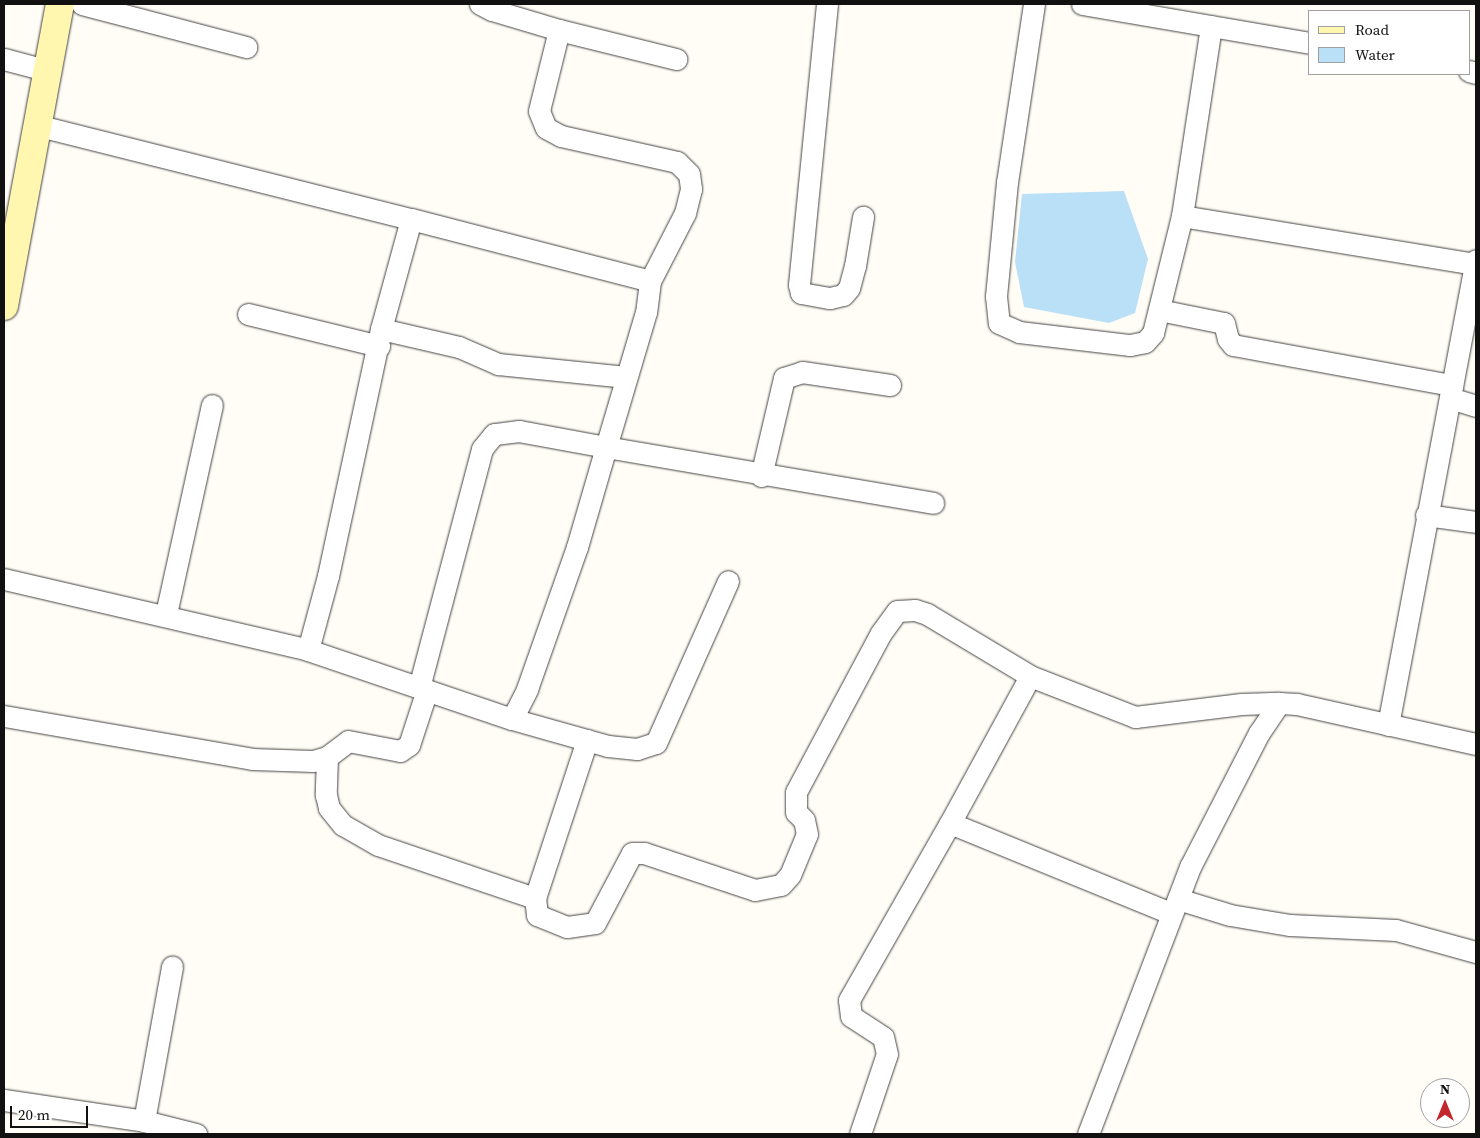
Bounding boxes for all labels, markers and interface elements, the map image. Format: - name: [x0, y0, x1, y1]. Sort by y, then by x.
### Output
- legend: [1308, 10, 1470, 75]
- text: Road: [1355, 19, 1389, 40]
- text: Water: [1355, 44, 1395, 65]
- north arrow: [1420, 1078, 1470, 1128]
- text: N: [1440, 1079, 1450, 1099]
- scale bar: [12, 1096, 90, 1128]
- text: 20 m: [18, 1104, 50, 1125]

